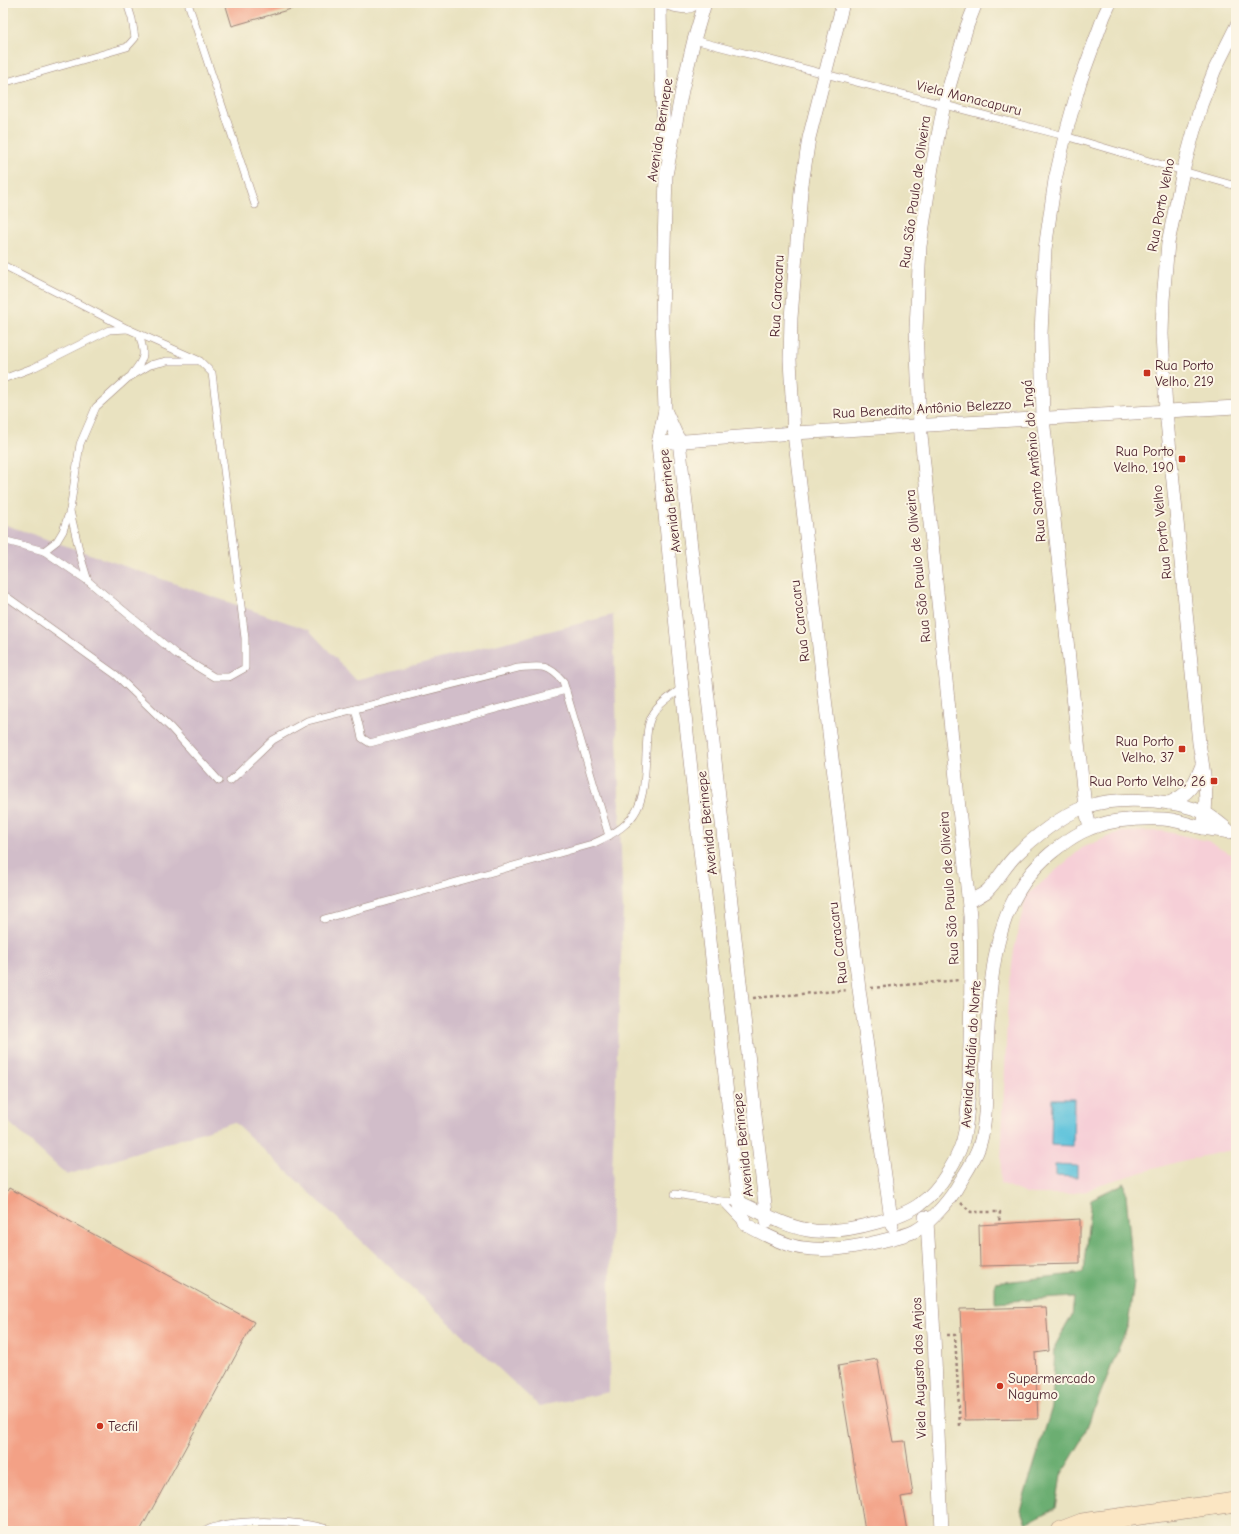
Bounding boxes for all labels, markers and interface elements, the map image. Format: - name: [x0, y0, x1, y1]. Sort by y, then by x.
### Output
- street label: Avenida Berinepe: [643, 77, 677, 183]
- street label: Viela Manacapuru: [915, 77, 1023, 119]
- street label: Rua São Paulo de Oliveira: [896, 115, 934, 269]
- street label: Rua Porto Velho: [1144, 157, 1178, 253]
- street label: Rua Caracaru: [766, 254, 788, 338]
- place label: Rua Porto Velho, 219: [1155, 357, 1214, 390]
- marker: Rua Porto Velho, 219: [1142, 368, 1152, 378]
- street label: Rua Santo Antônio do Ingá: [1018, 379, 1050, 543]
- street label: Rua Benedito Antônio Belezzo: [832, 396, 1012, 422]
- place label: Rua Porto Velho, 190: [1114, 443, 1174, 476]
- street label: Avenida Berinepe: [655, 448, 685, 554]
- marker: Rua Porto Velho, 190: [1177, 454, 1187, 464]
- street label: Rua Porto Velho: [1149, 484, 1175, 580]
- street label: Rua São Paulo de Oliveira: [902, 489, 934, 643]
- street label: Rua Caracaru: [787, 579, 813, 663]
- place label: Rua Porto Velho, 37: [1115, 733, 1174, 766]
- marker: Rua Porto Velho, 37: [1177, 744, 1187, 754]
- street label: Avenida Berinepe: [693, 770, 721, 876]
- place label: Rua Porto Velho, 26: [1089, 773, 1206, 790]
- marker: Rua Porto Velho, 26: [1209, 776, 1219, 786]
- street label: Rua São Paulo de Oliveira: [935, 811, 963, 965]
- street label: Rua Caracaru: [825, 901, 851, 985]
- street label: Avenida Ataláia do Norte: [957, 980, 985, 1128]
- street label: Avenida Berinepe: [729, 1092, 757, 1198]
- street label: Viela Augusto dos Anjos: [908, 1297, 930, 1439]
- place label: Supermercado Nagumo: [1008, 1370, 1095, 1403]
- marker: Supermercado Nagumo: [995, 1381, 1005, 1391]
- place label: Tecfil: [108, 1418, 138, 1435]
- marker: Tecfil: [95, 1421, 105, 1431]

